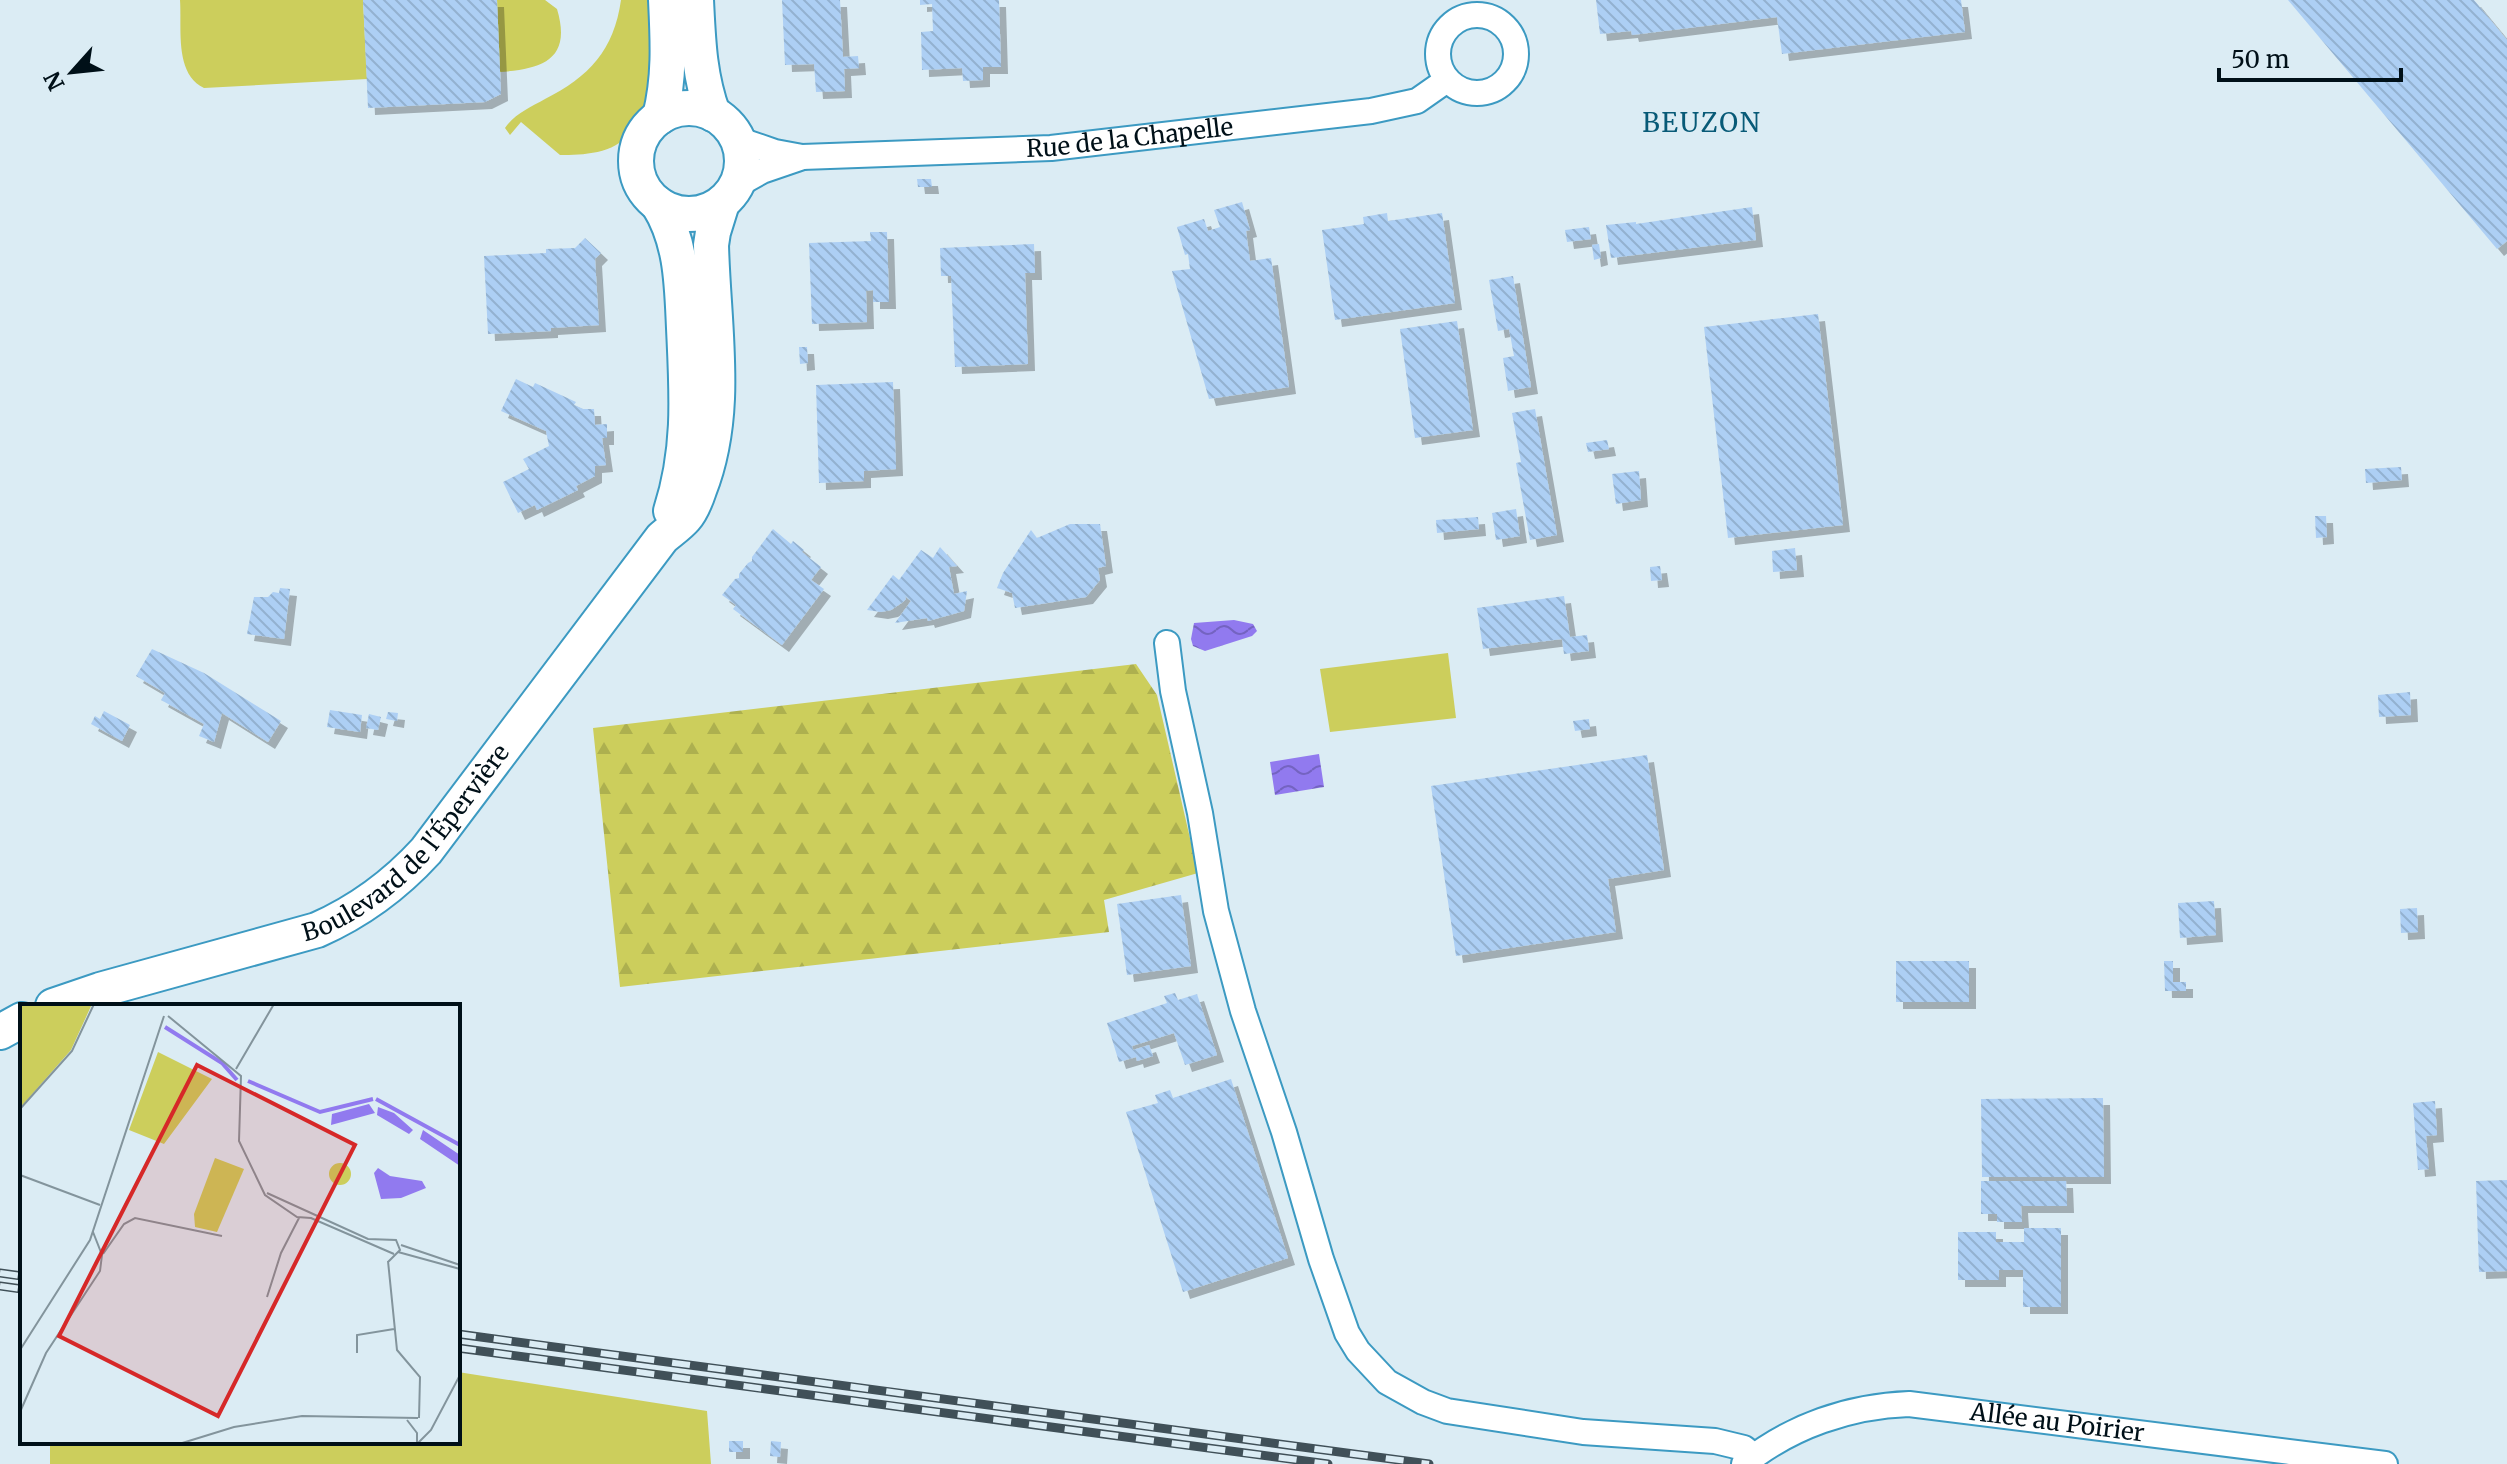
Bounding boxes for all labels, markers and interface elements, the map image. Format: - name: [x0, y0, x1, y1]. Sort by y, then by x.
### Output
- north arrow: [32, 32, 112, 112]
- scale bar: [2219, 32, 2401, 82]
- text: 50 m: [2231, 44, 2290, 75]
- text: N: [37, 66, 71, 95]
- district label: BEUZON: [1642, 106, 1762, 139]
- street label: Rue de la Chapelle: [1026, 111, 1235, 164]
- street label: Boulevard de l'Épervière: [299, 738, 516, 948]
- inset map: [20, 1004, 460, 1444]
- street label: Allée au Poirier: [1967, 1396, 2146, 1449]

